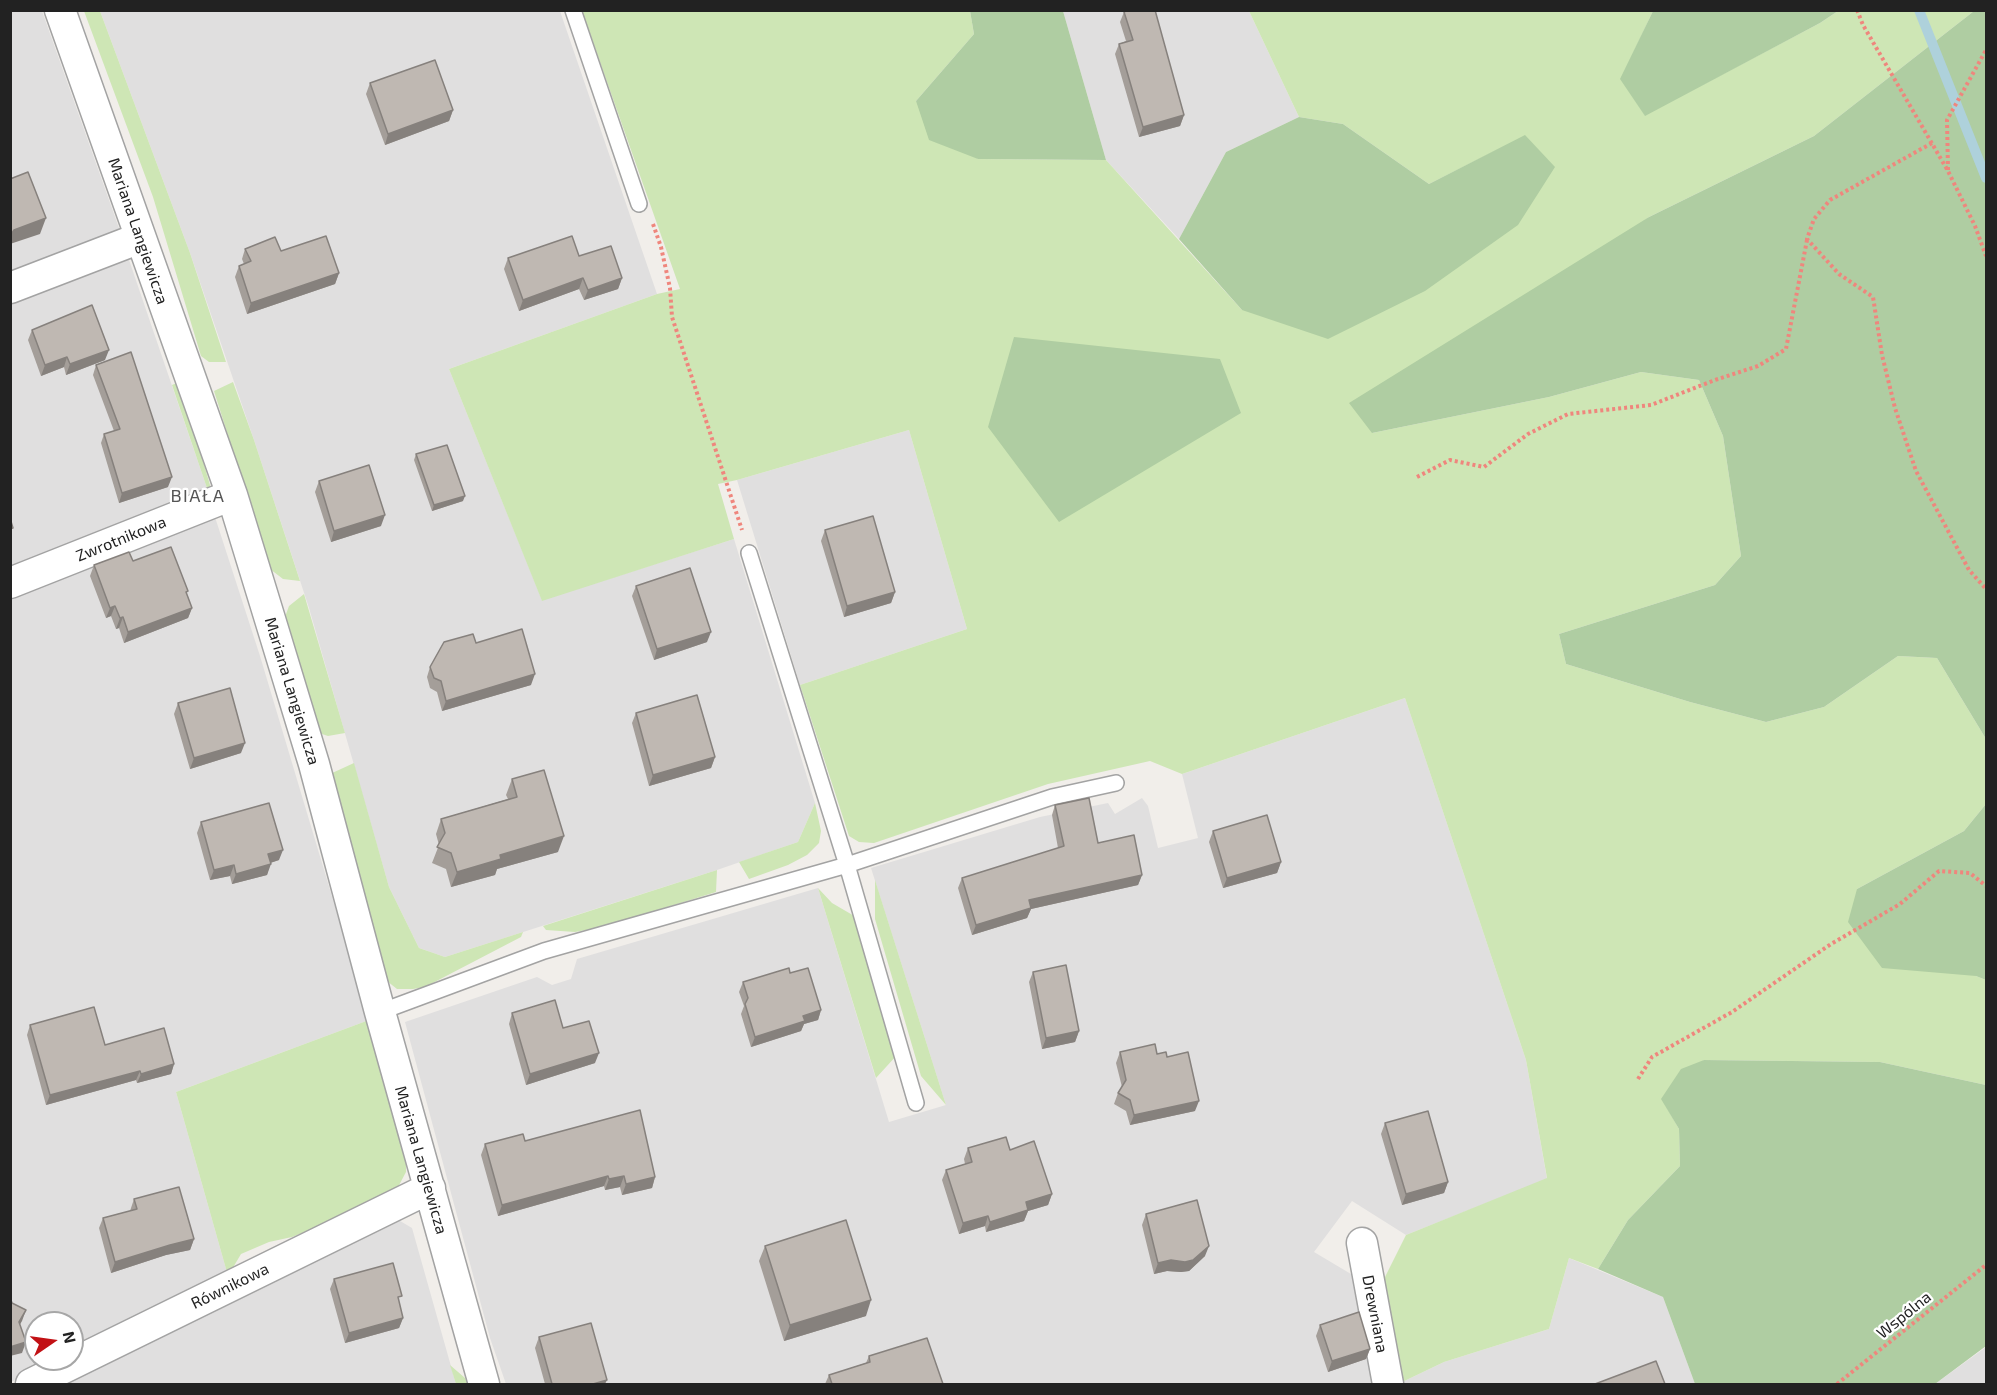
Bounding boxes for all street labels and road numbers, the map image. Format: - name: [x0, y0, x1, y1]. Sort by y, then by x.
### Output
- street label: Mariana Langiewicza: [104, 155, 172, 307]
- street label: Zwrotnikowa: [73, 512, 169, 566]
- street label: Mariana Langiewicza: [260, 615, 324, 767]
- street label: Mariana Langiewicza: [391, 1084, 451, 1236]
- street label: Równikowa: [188, 1259, 272, 1313]
- street label: Drewniana: [1358, 1274, 1392, 1354]
- street label: Wspólna: [1873, 1287, 1935, 1343]

